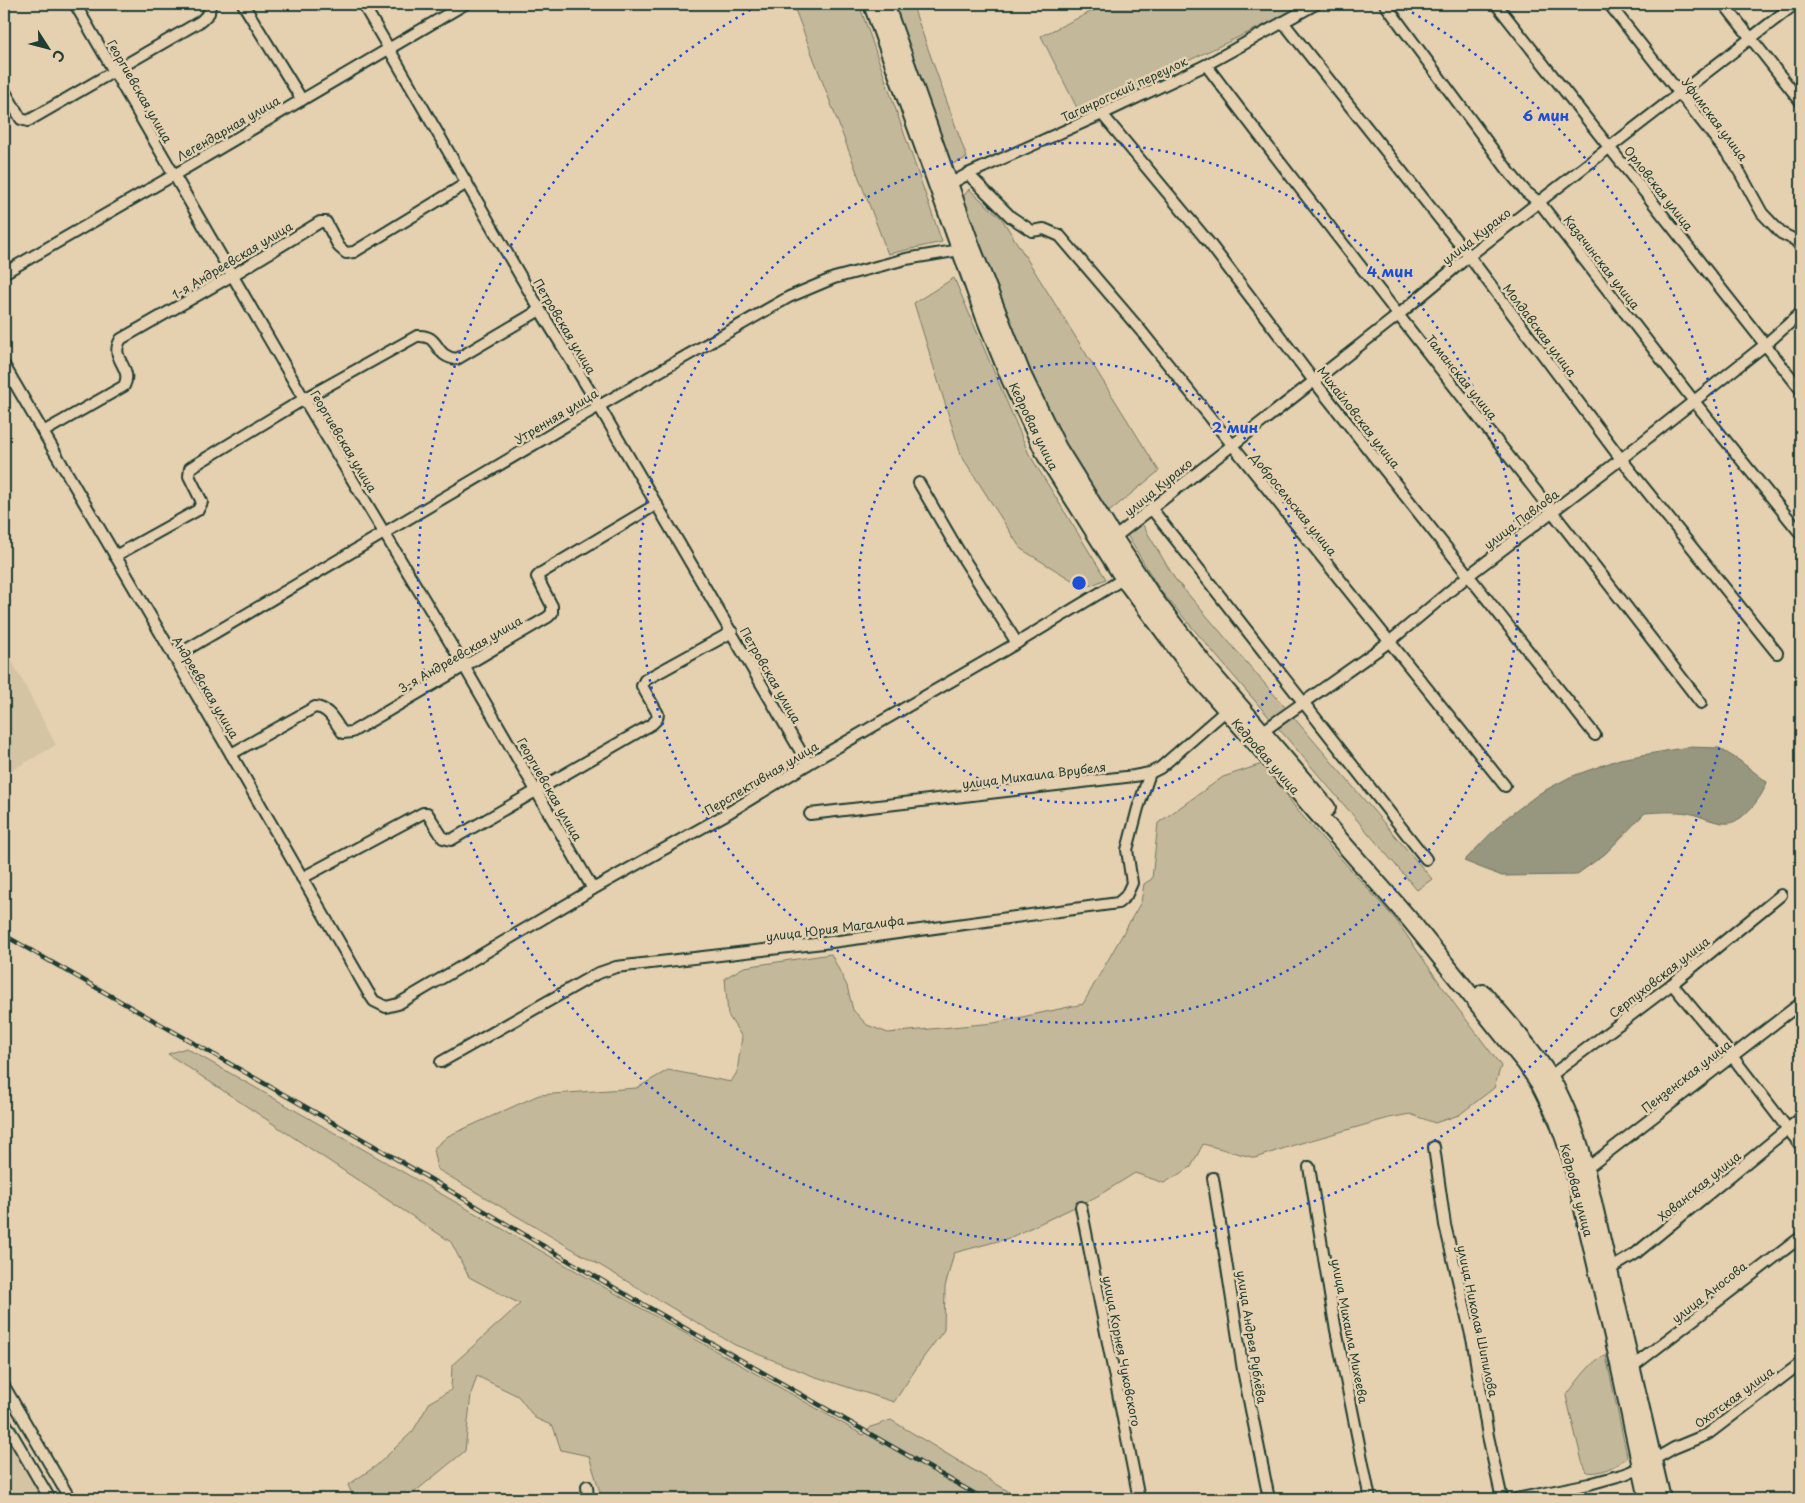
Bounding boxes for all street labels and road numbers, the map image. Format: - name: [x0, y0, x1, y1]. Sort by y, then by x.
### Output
- street label: Георгиевская улица: [103, 36, 177, 146]
- street label: Таганрогский переулок: [1058, 51, 1191, 126]
- street label: Уфимская улица: [1678, 74, 1753, 165]
- street label: Легендарная улица: [173, 91, 283, 165]
- street label: Орловская улица: [1620, 142, 1698, 234]
- street label: улица Курако: [1438, 203, 1514, 269]
- street label: Казачинская улица: [1560, 211, 1645, 313]
- street label: 1-я Андреевская улица: [168, 217, 296, 303]
- street label: Петровская улица: [529, 275, 601, 378]
- street label: Молдавская улица: [1499, 280, 1581, 380]
- street label: Таманская улица: [1422, 331, 1502, 424]
- street label: Михайловская улица: [1313, 362, 1405, 472]
- street label: Кедровая улица: [1005, 379, 1063, 473]
- street label: Утренняя улица: [511, 384, 602, 448]
- street label: Георгиевская улица: [306, 386, 382, 496]
- street label: Добросельская улица: [1246, 448, 1342, 560]
- street label: улица Курако: [1120, 454, 1196, 520]
- street label: улица Павлова: [1480, 484, 1563, 553]
- street label: 3-я Андреевская улица: [395, 611, 526, 697]
- street label: Петровская улица: [736, 623, 806, 727]
- street label: Андреевская улица: [168, 633, 244, 742]
- street label: Кедровая улица: [1228, 714, 1304, 798]
- street label: Георгиевская улица: [513, 734, 587, 844]
- street label: Перспективная улица: [701, 737, 822, 819]
- street label: улица Михаила Врубеля: [961, 757, 1107, 793]
- street label: улица Юрия Магалифа: [765, 911, 906, 945]
- street label: Серпуховская улица: [1605, 932, 1713, 1022]
- street label: Пензенская улица: [1637, 1035, 1735, 1117]
- street label: Кедровая улица: [1556, 1141, 1598, 1239]
- street label: Хованская улица: [1654, 1147, 1745, 1225]
- street label: улица Николая Шипилова: [1453, 1243, 1503, 1399]
- street label: улица Михаила Михеева: [1327, 1257, 1373, 1405]
- street label: улица Аносова: [1668, 1257, 1751, 1327]
- street label: улица Андрея Рублёва: [1233, 1269, 1272, 1405]
- street label: улица Корнея Чуковского: [1099, 1274, 1146, 1428]
- street label: Охотская улица: [1691, 1362, 1778, 1432]

